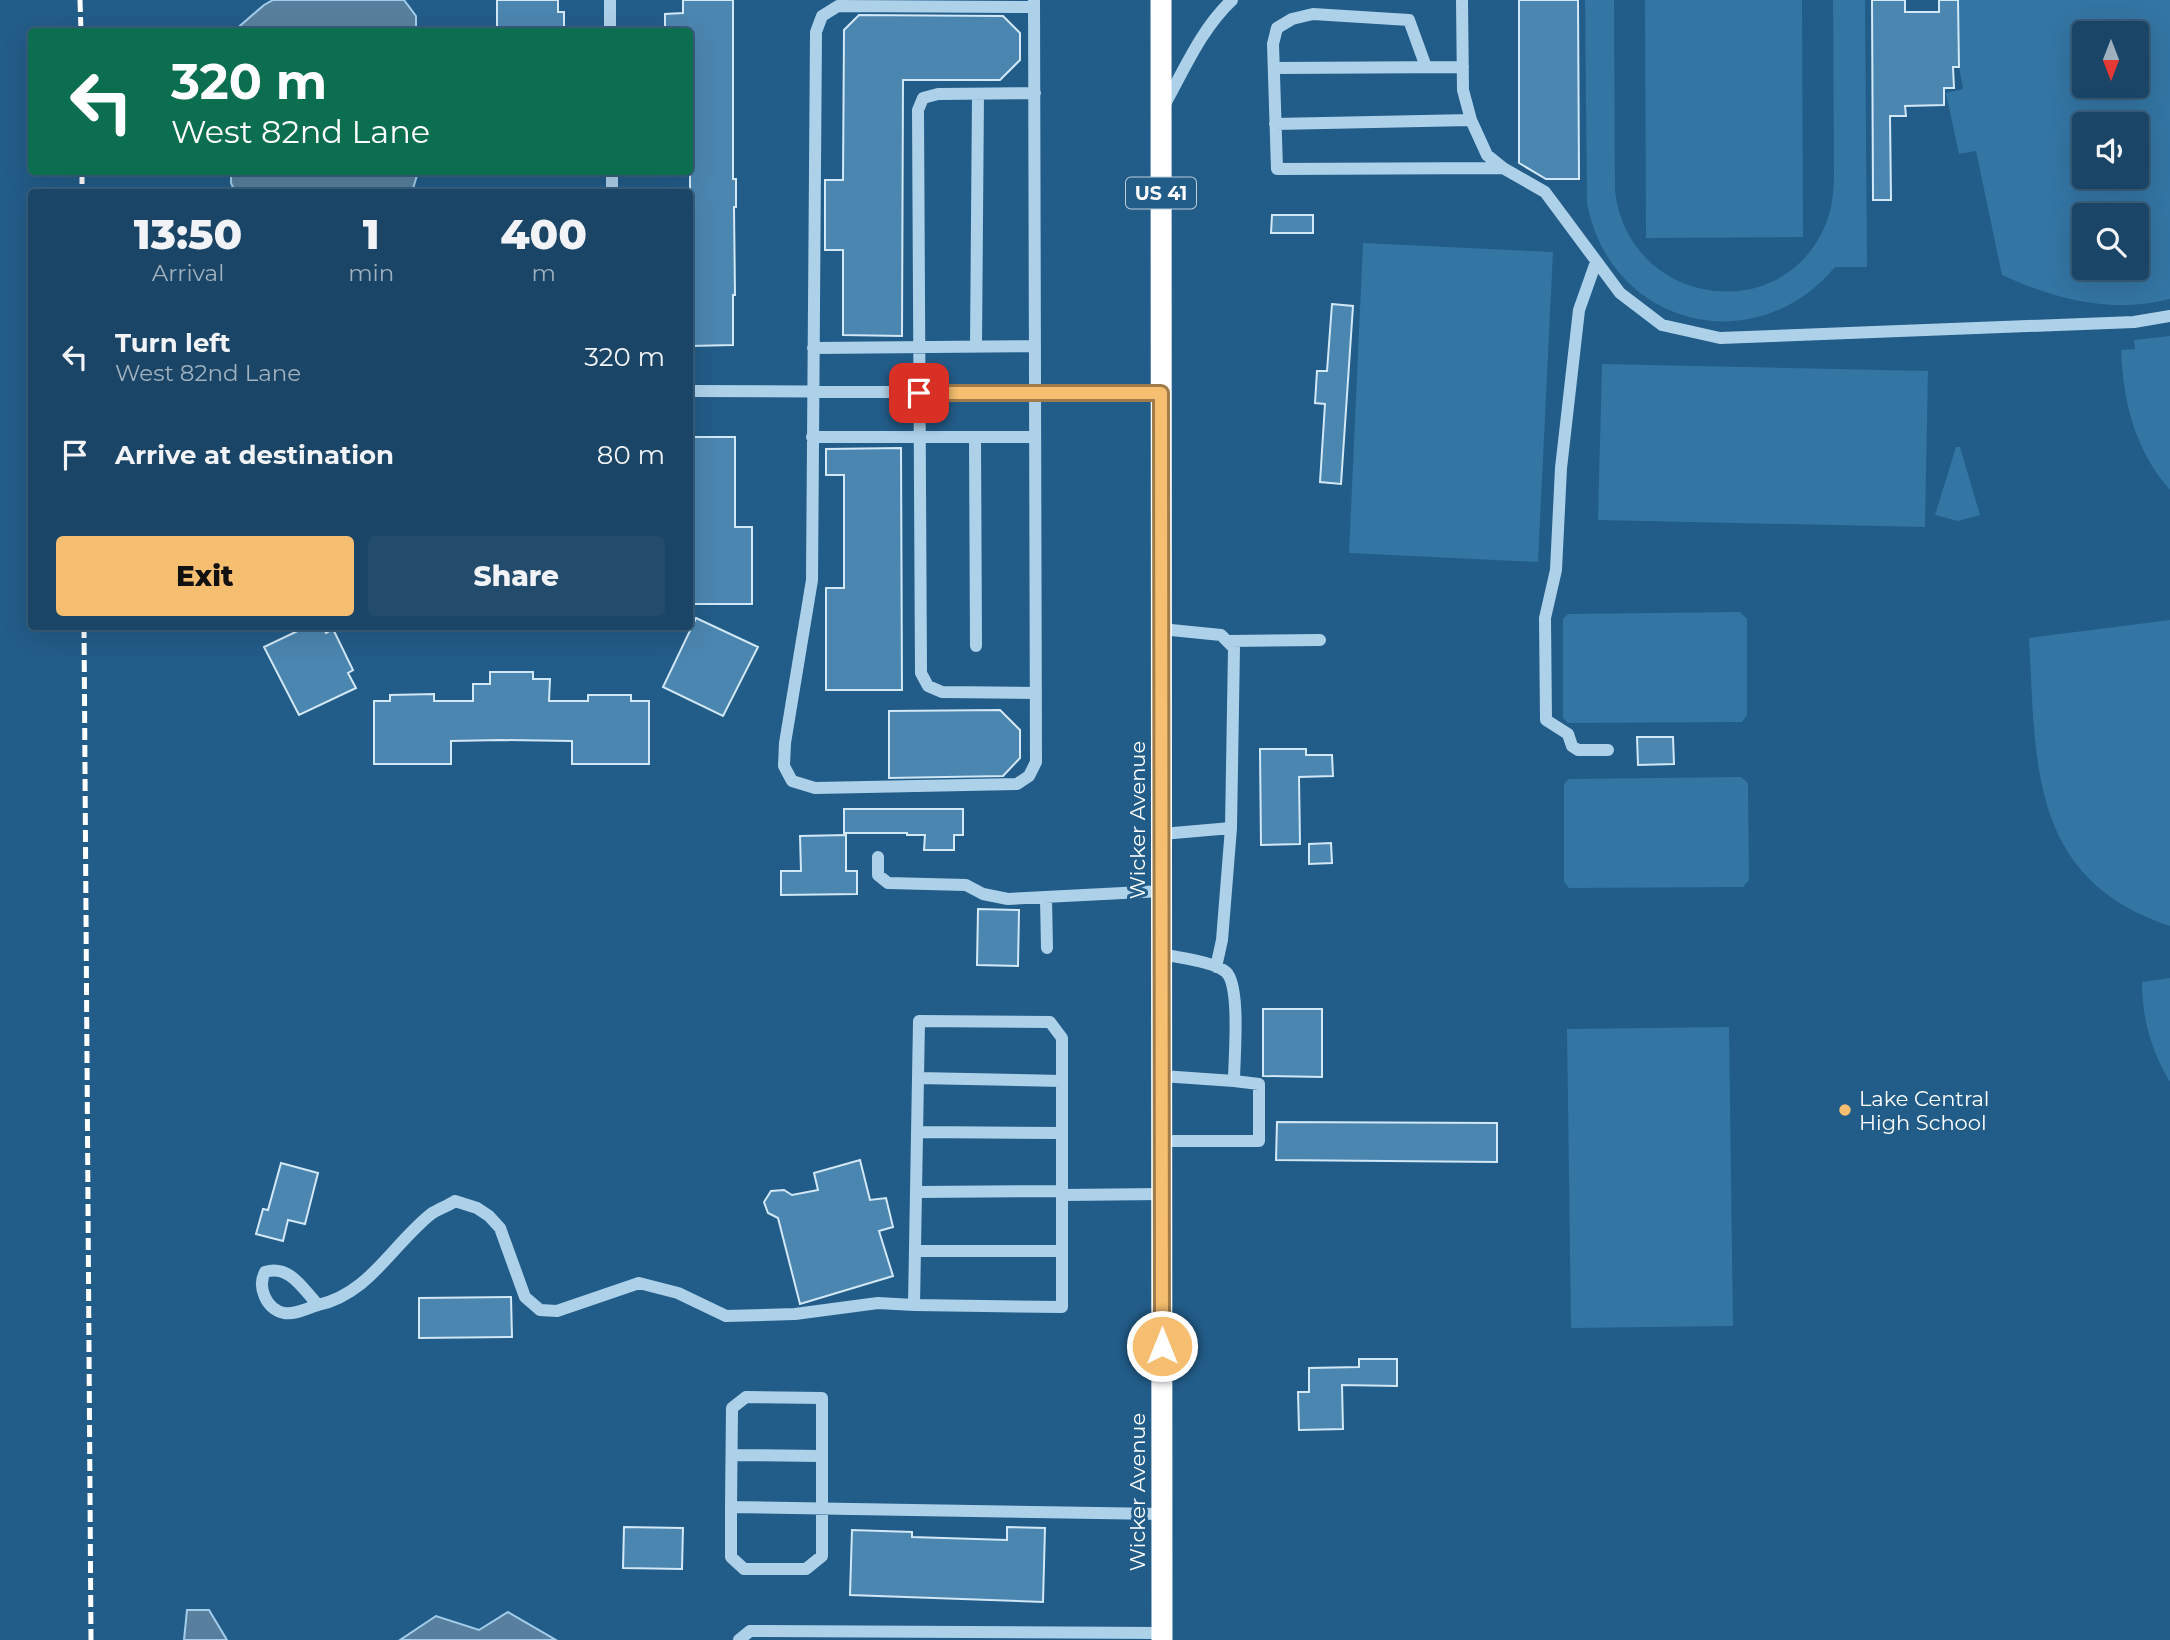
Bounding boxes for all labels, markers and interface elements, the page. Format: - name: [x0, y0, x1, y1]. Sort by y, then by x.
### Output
- north arrow: [2072, 21, 2149, 98]
- map controls: [2072, 21, 2149, 280]
- text: 320 m: [171, 52, 327, 111]
- icon: left: [56, 56, 147, 147]
- text: West 82nd Lane: [171, 112, 430, 151]
- button: sound: [2072, 112, 2149, 189]
- road number: US 41: [1126, 178, 1196, 209]
- button: search: [2072, 203, 2149, 280]
- text: 13:50: [134, 208, 242, 260]
- text: 1: [363, 208, 380, 260]
- text: 400: [500, 208, 587, 260]
- text: Arrival: [152, 259, 224, 287]
- text: min: [348, 259, 394, 287]
- text: m: [531, 259, 556, 287]
- text: Turn left: [115, 327, 231, 359]
- icon: left: [56, 338, 94, 376]
- text: 320 m: [584, 341, 665, 373]
- text: West 82nd Lane: [115, 359, 301, 387]
- pin: [889, 363, 949, 423]
- icon: arrive: [900, 374, 938, 412]
- icon: arrive: [56, 436, 94, 474]
- text: Arrive at destination: [115, 439, 394, 471]
- text: 80 m: [597, 439, 665, 471]
- button: Exit: [56, 536, 354, 616]
- button: Share: [368, 536, 665, 616]
- street label: Wicker Avenue: [1125, 741, 1150, 899]
- place label: Lake Central High School: [1859, 1086, 1989, 1135]
- marker: Lake Central High School: [1837, 1102, 1853, 1118]
- position arrow: [1125, 1309, 1199, 1383]
- street label: Wicker Avenue: [1125, 1413, 1150, 1571]

